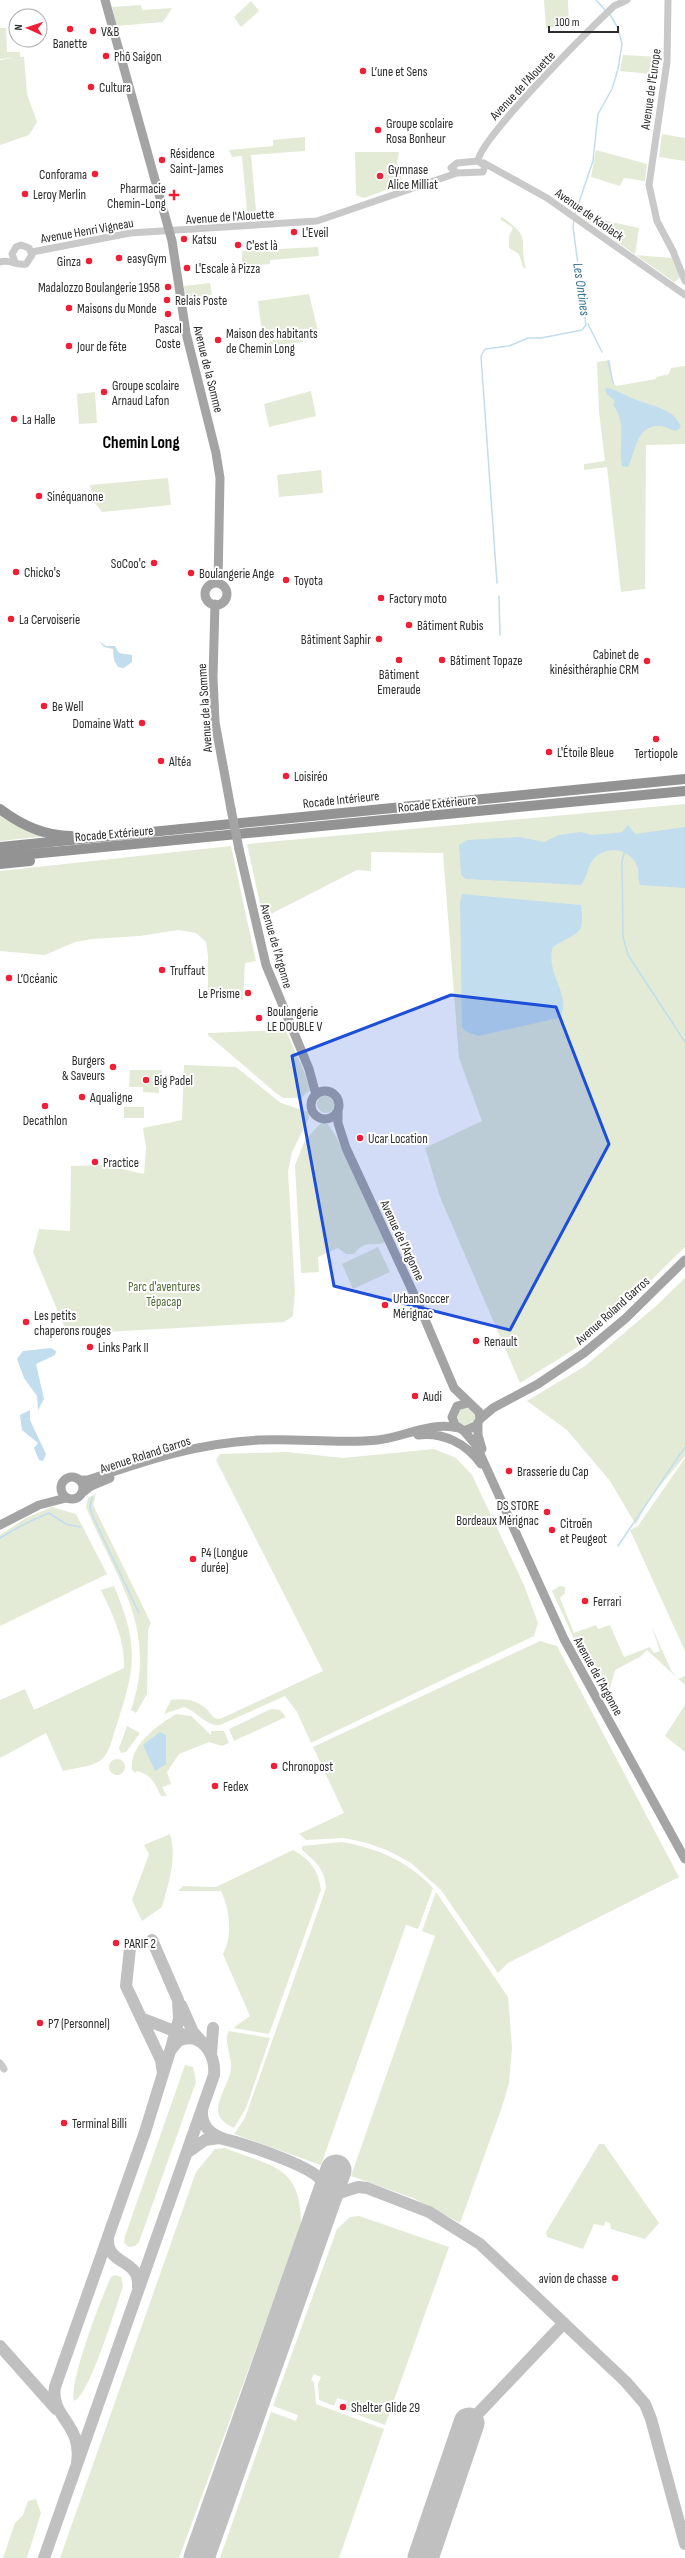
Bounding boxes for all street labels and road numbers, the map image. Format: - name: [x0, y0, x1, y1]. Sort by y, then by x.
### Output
- street label: Avenue de l'Alouette: [486, 48, 559, 124]
- street label: Avenue de l'Europe: [637, 48, 665, 132]
- street label: Avenue de Kaolack: [551, 185, 627, 244]
- street label: Avenue de l'Alouette: [185, 206, 275, 228]
- street label: Avenue Henri Vigneau: [38, 215, 135, 247]
- street label: Avenue de la Somme: [189, 323, 227, 414]
- street label: Avenue de la Somme: [194, 663, 216, 754]
- street label: Rocade Intérieure: [302, 788, 380, 812]
- street label: Rocade Extérieure: [397, 792, 477, 816]
- street label: Rocade Extérieure: [74, 823, 154, 845]
- street label: Avenue de l'Argonne: [256, 901, 296, 990]
- street label: Avenue de l'Argonne: [376, 1197, 428, 1283]
- street label: Avenue Roland Garros: [572, 1273, 653, 1349]
- street label: Avenue Roland Garros: [97, 1433, 193, 1477]
- street label: Avenue de l'Argonne: [570, 1634, 626, 1718]

